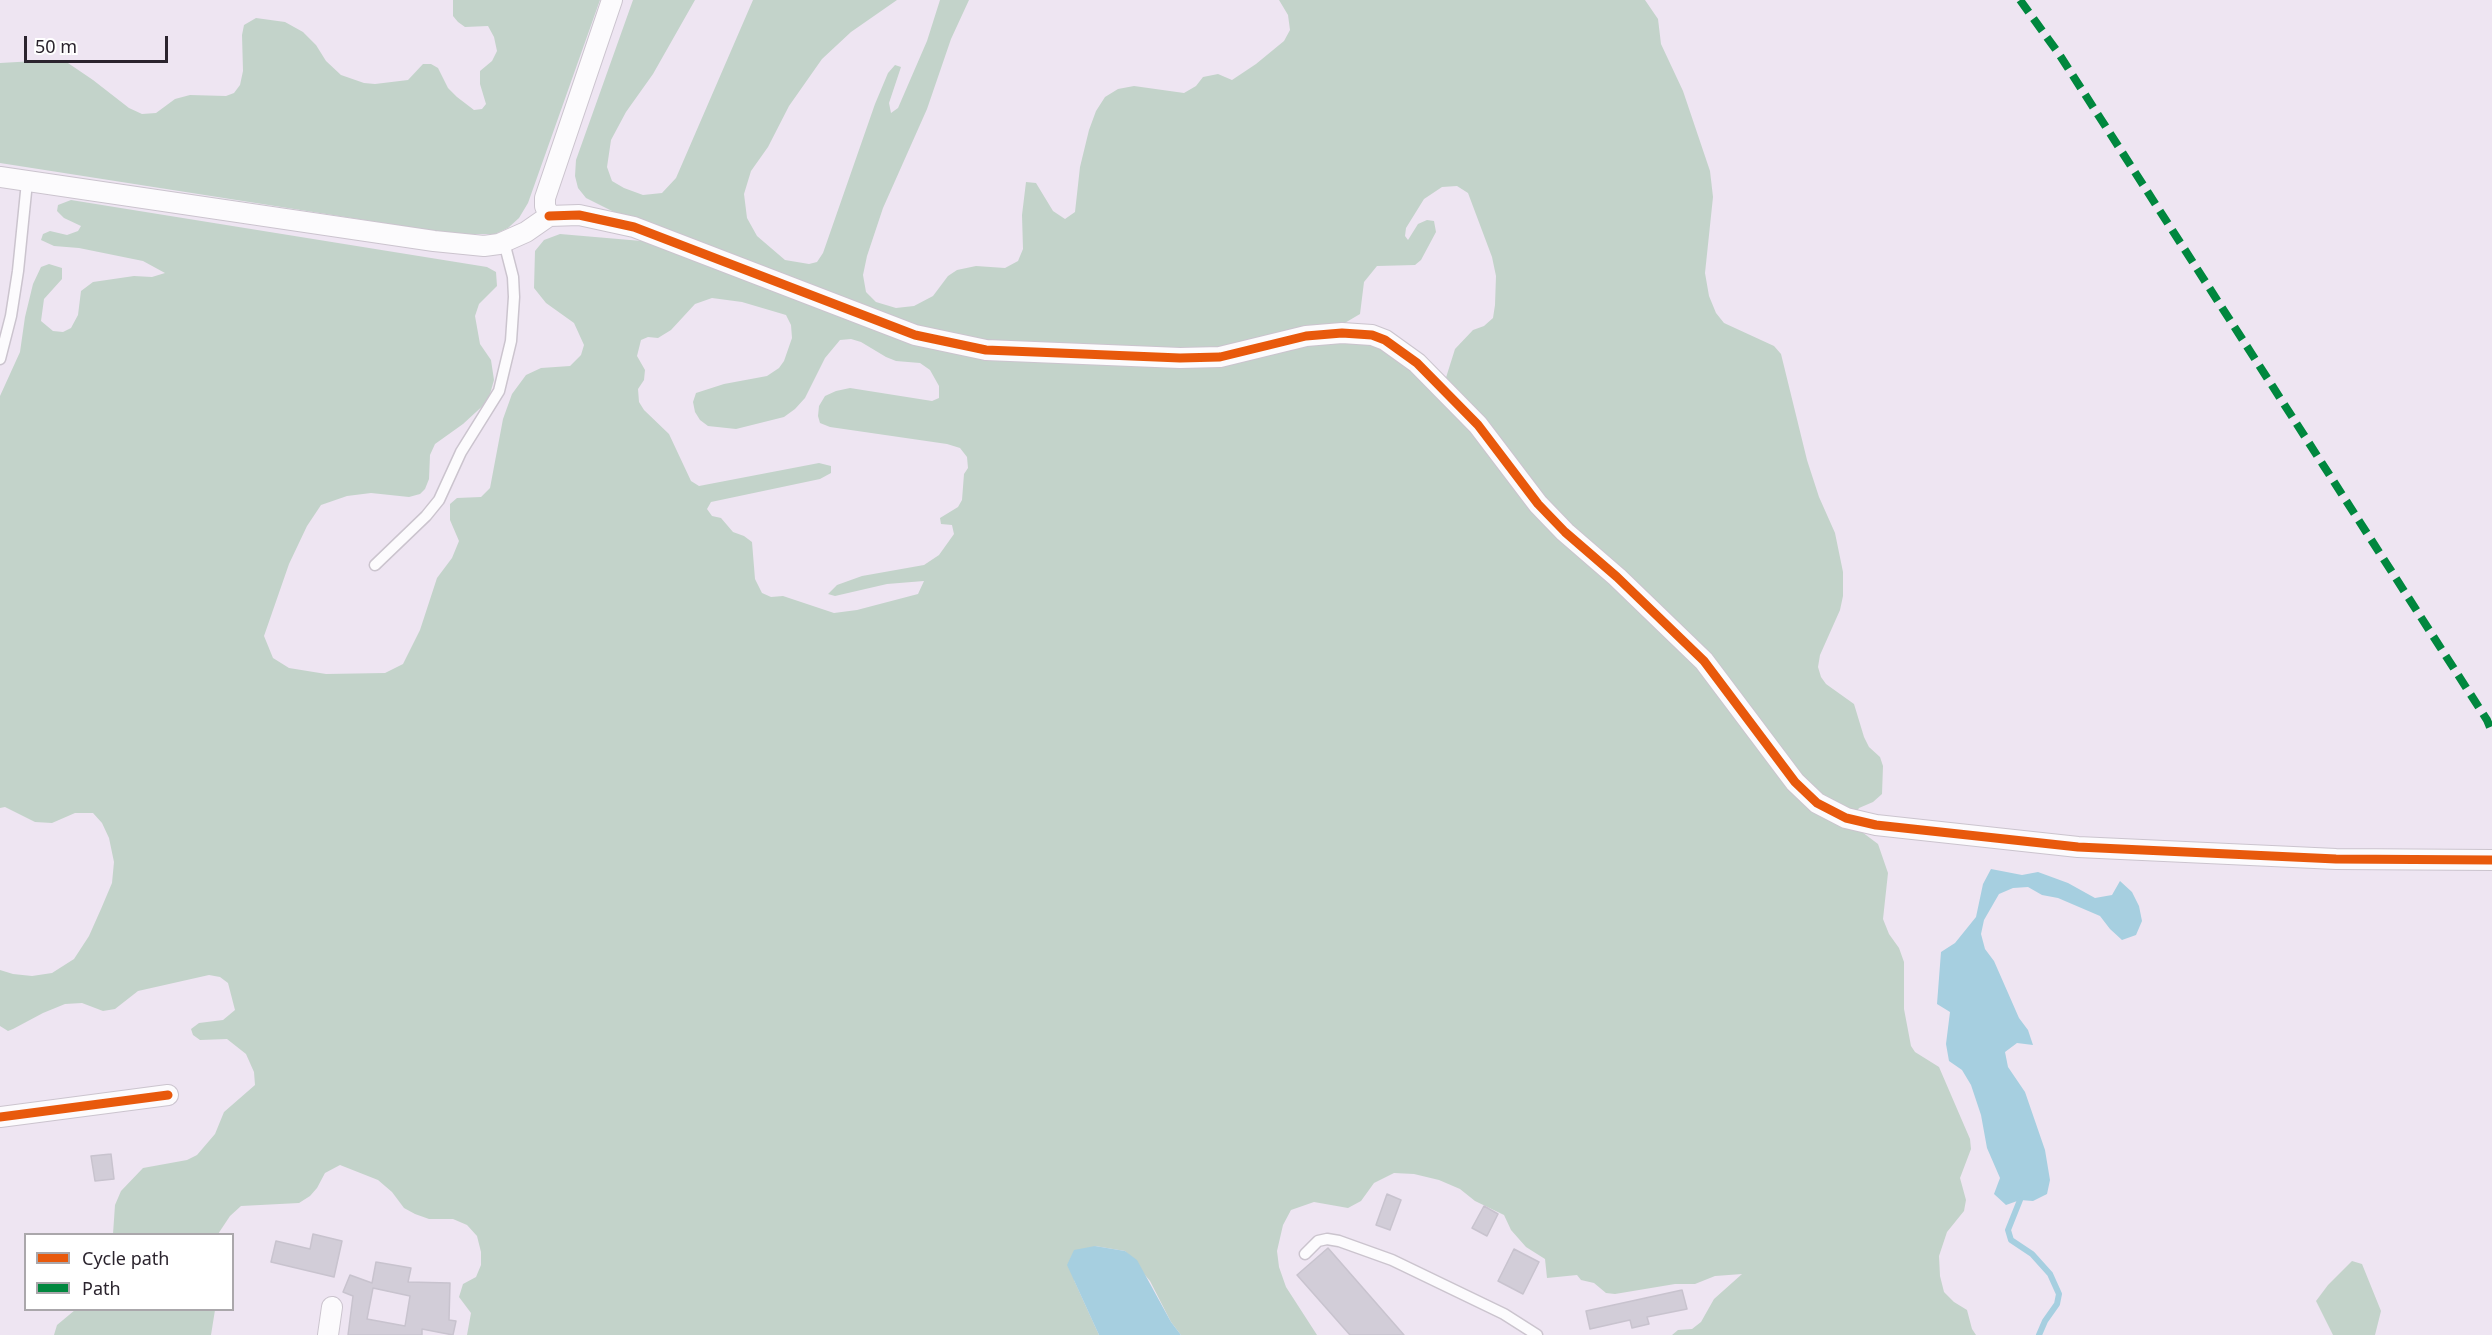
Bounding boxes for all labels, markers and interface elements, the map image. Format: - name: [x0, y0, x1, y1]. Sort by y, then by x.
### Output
- scale bar: [27, 24, 171, 62]
- text: 50 m: [35, 34, 77, 58]
- legend: [24, 1233, 234, 1311]
- text: Cycle path: [82, 1246, 169, 1270]
- text: Path: [82, 1276, 121, 1300]

